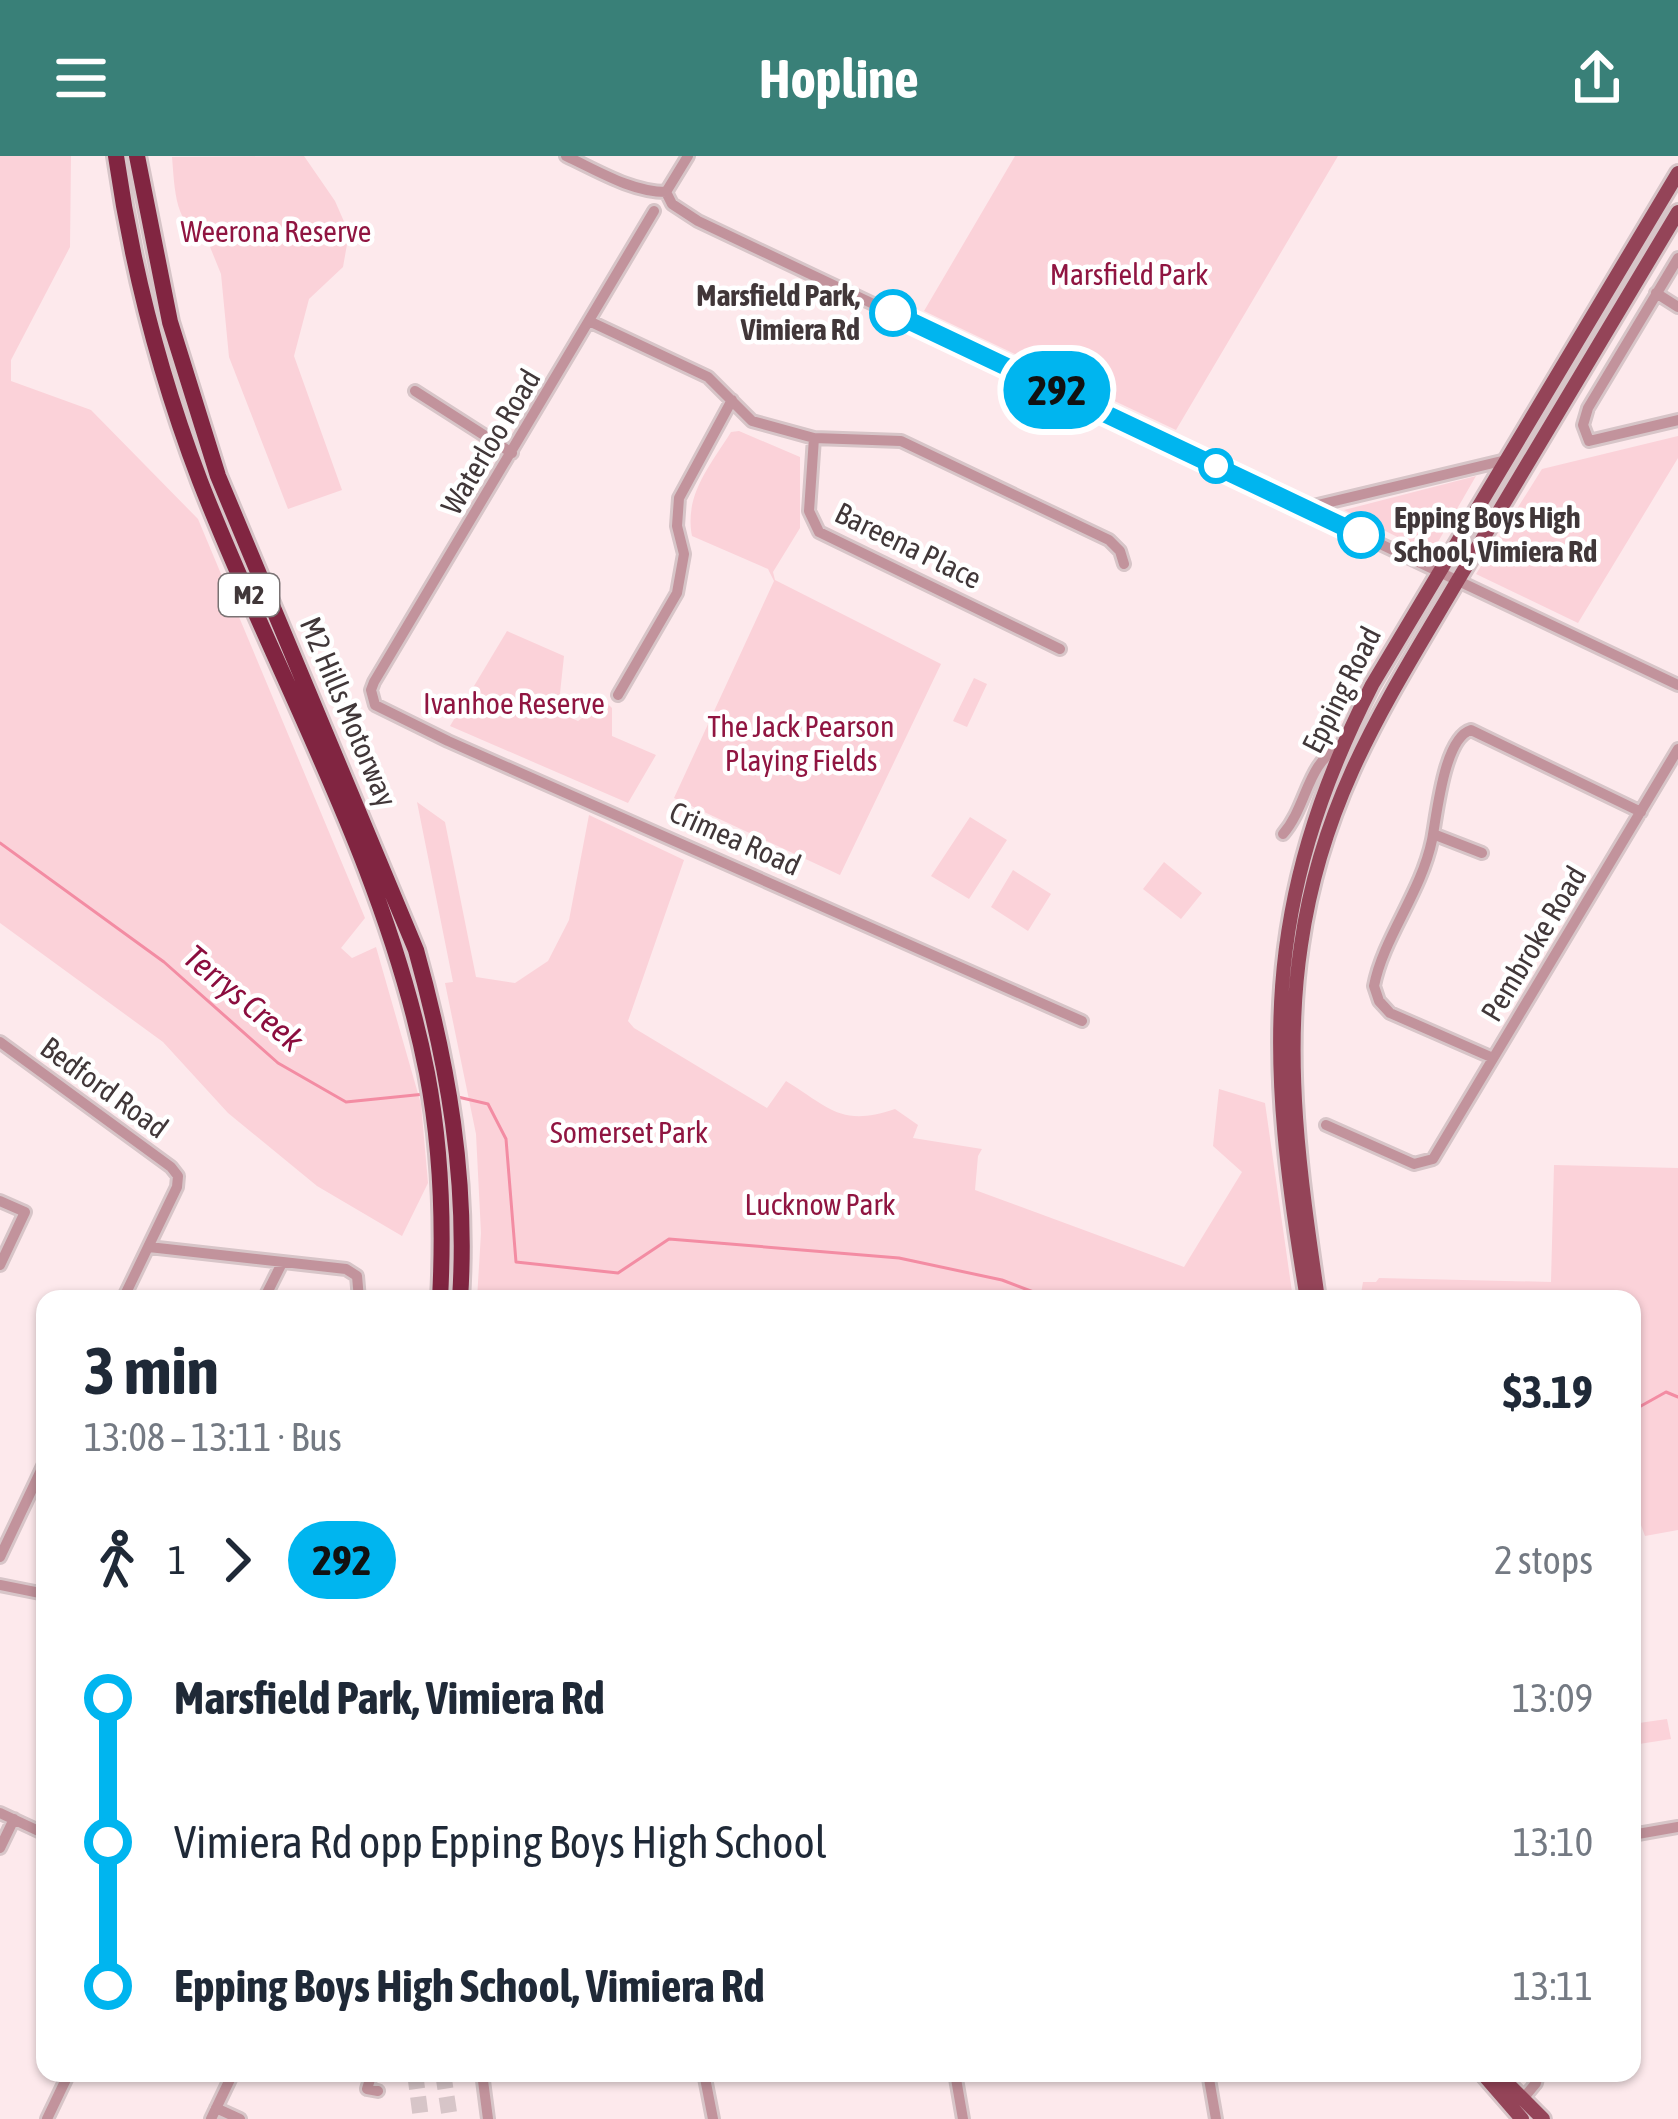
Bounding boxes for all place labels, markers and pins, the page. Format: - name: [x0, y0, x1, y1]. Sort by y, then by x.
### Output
- place label: Marsfield Park, Vimiera Rd: [696, 278, 860, 346]
- marker: Marsfield Park, Vimiera Rd: [871, 291, 915, 335]
- unlabelled marker: [1200, 450, 1232, 482]
- place label: Epping Boys High School, Vimiera Rd: [1394, 500, 1597, 568]
- marker: Epping Boys High School, Vimiera Rd: [1339, 513, 1383, 557]

